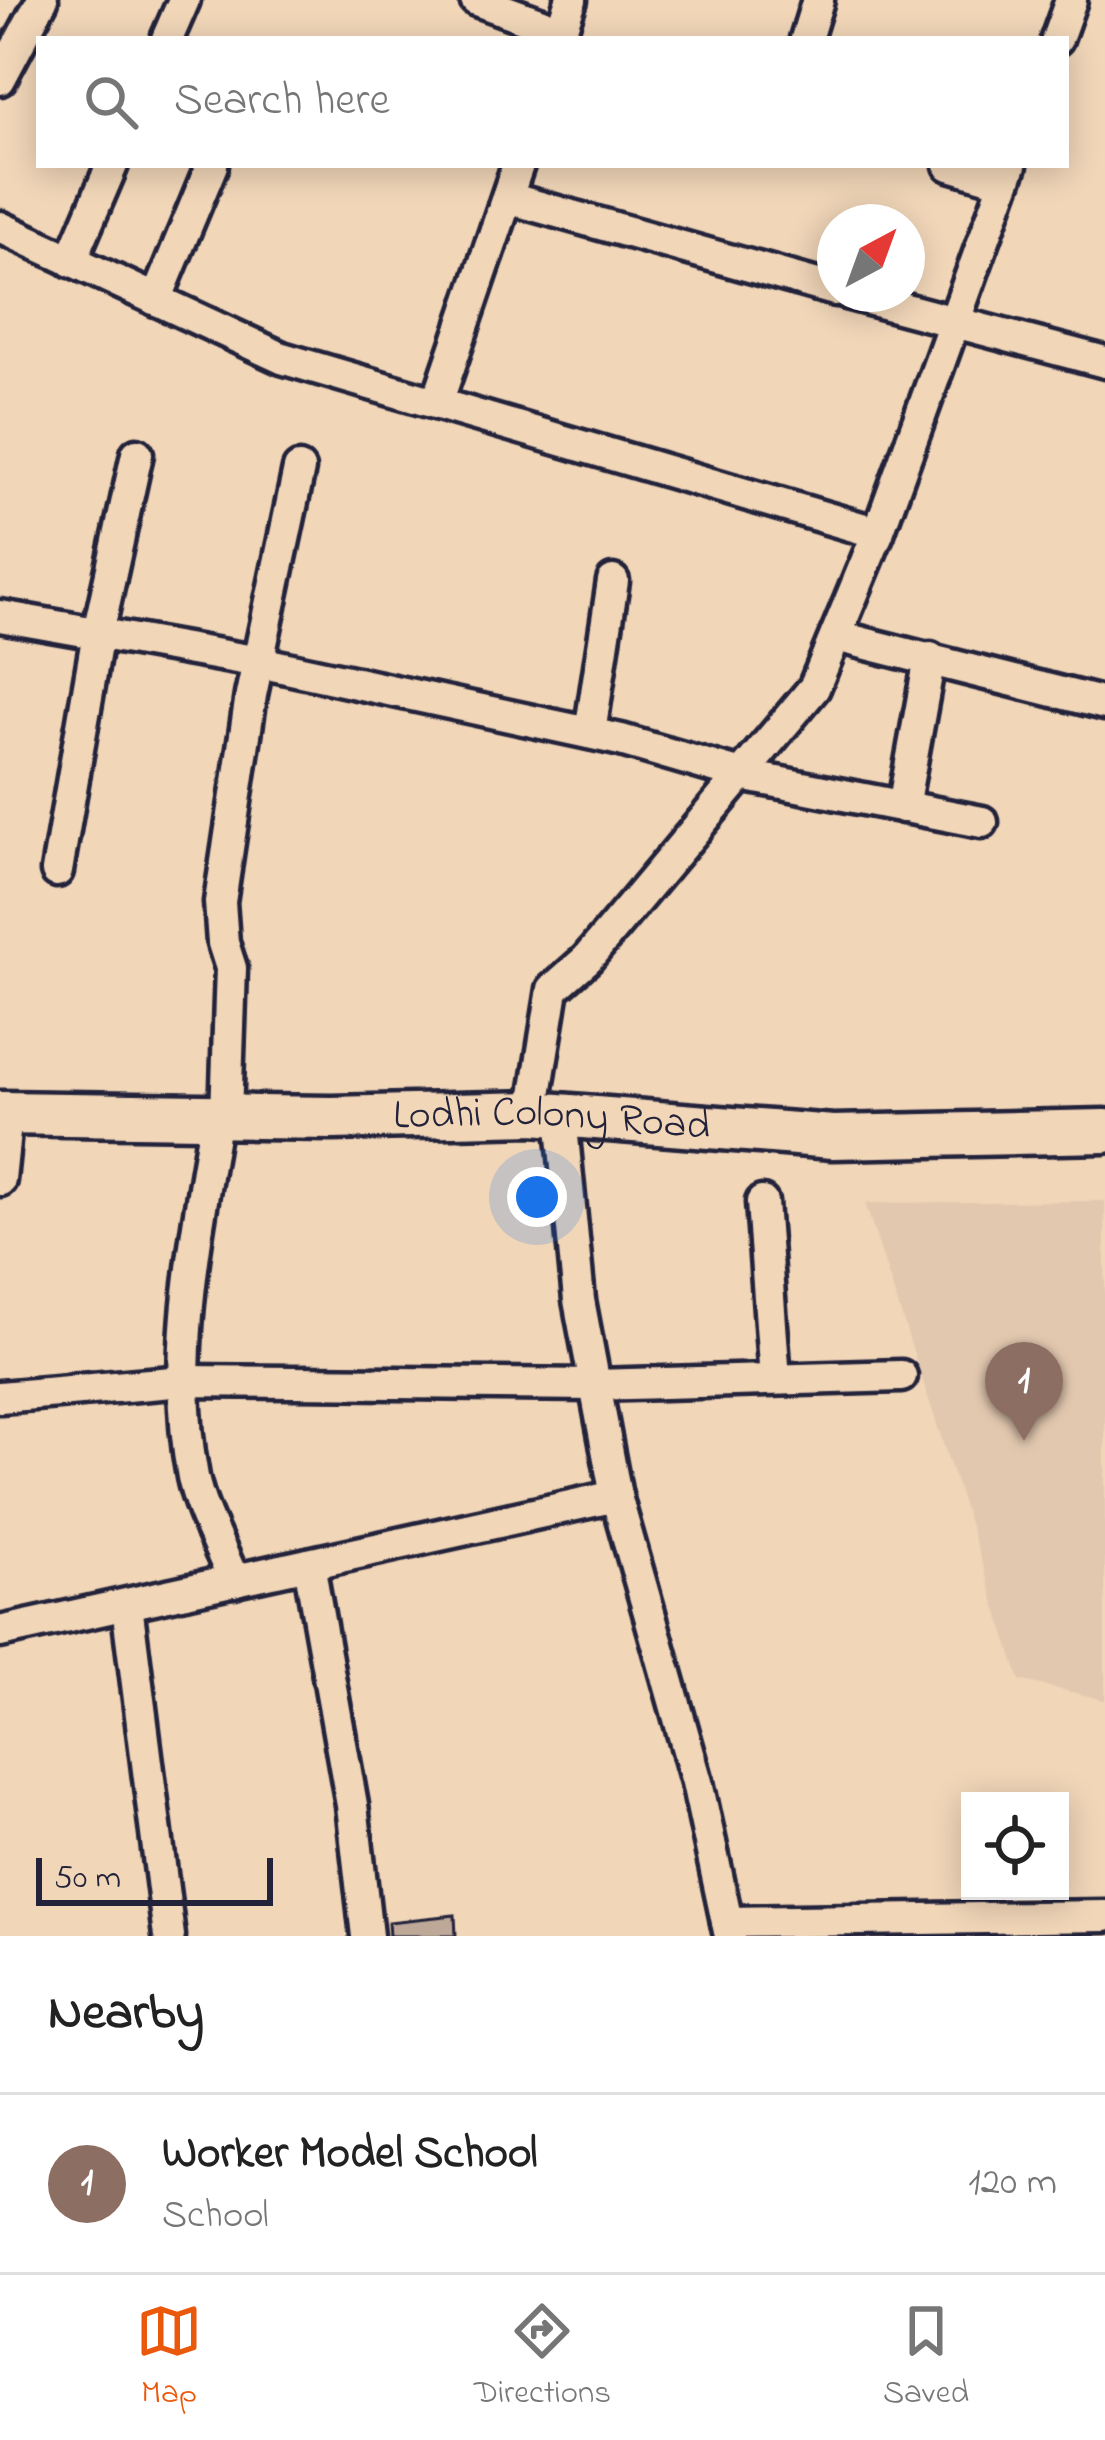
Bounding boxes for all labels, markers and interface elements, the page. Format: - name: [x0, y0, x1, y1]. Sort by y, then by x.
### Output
- search box: [36, 36, 1069, 168]
- icon: search: [78, 69, 144, 135]
- text: Search here: [174, 69, 390, 135]
- north arrow: [817, 204, 925, 312]
- street label: Lodhi Colony Road: [392, 1082, 713, 1158]
- your location: [507, 1167, 567, 1227]
- pin: 1: [985, 1342, 1063, 1441]
- map controls: [961, 1792, 1069, 1900]
- button: locate: [961, 1792, 1069, 1900]
- scale bar: [36, 1852, 273, 1905]
- text: 50 m: [54, 1855, 121, 1903]
- text: Nearby: [48, 1977, 204, 2052]
- text: Worker Model School: [162, 2122, 538, 2188]
- text: 1: [81, 2155, 93, 2212]
- text: 120 m: [968, 2155, 1057, 2212]
- text: School: [162, 2188, 269, 2245]
- tab: Map: [136, 2298, 202, 2418]
- tab: Directions: [474, 2298, 611, 2418]
- tab: Saved: [883, 2298, 969, 2418]

